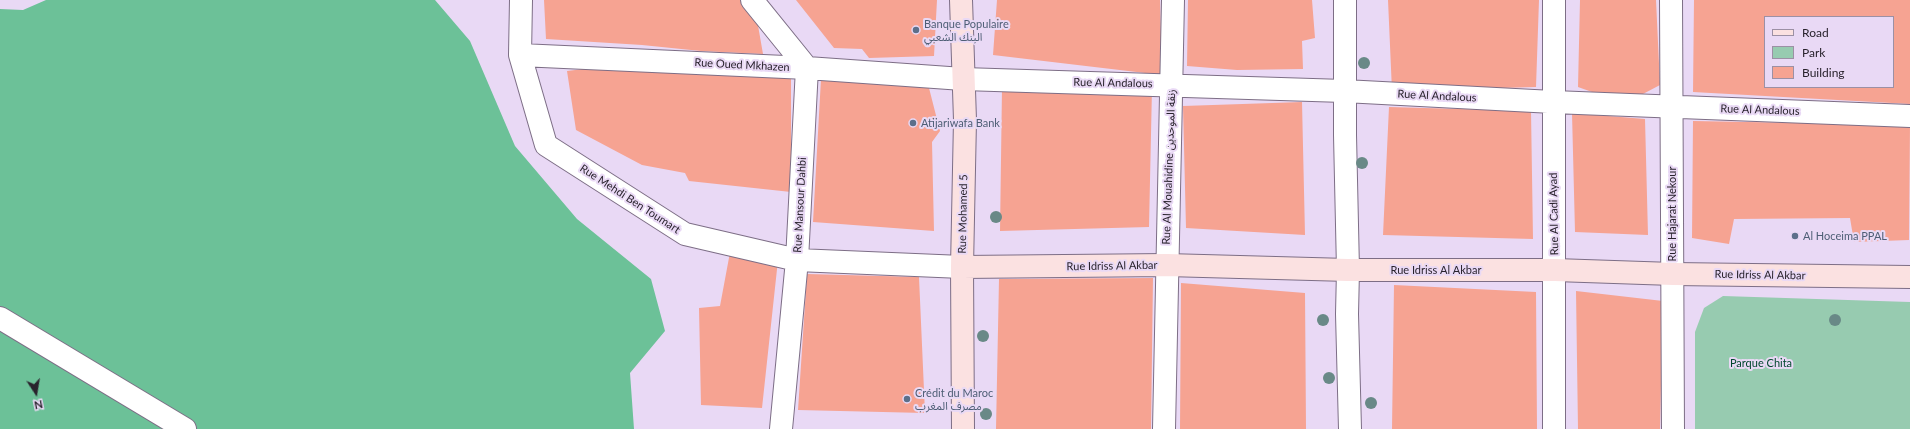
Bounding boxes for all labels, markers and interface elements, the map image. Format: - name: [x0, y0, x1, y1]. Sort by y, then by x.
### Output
- legend: [1764, 16, 1894, 88]
- place label: Banque Populaire البنك الشعبي: [924, 17, 1009, 43]
- marker: Banque Populaire البنك الشعبي: [911, 25, 921, 35]
- text: Road: [1802, 25, 1829, 40]
- text: Park: [1802, 45, 1825, 60]
- street label: Rue Oued Mkhazen: [694, 56, 790, 74]
- text: Building: [1802, 65, 1845, 80]
- street label: Rue Al Andalous: [1073, 76, 1153, 90]
- street label: Rue Al Andalous: [1397, 87, 1477, 105]
- street label: Rue Al Mouahidine زنقة الموحدين: [1160, 89, 1178, 245]
- street label: Rue Al Andalous: [1720, 102, 1800, 118]
- place label: Atijariwafa Bank: [921, 116, 1000, 130]
- marker: Atijariwafa Bank: [908, 118, 918, 128]
- street label: Rue Mansour Dahbi: [791, 157, 809, 253]
- street label: Rue Mehdi Ben Toumart: [577, 162, 683, 236]
- street label: Rue Hajarat Nekour: [1665, 167, 1679, 261]
- street label: Rue Al Cadi Ayad: [1547, 172, 1561, 256]
- street label: Rue Mohamed 5: [956, 174, 970, 254]
- place label: Al Hoceima PPAL: [1803, 229, 1887, 243]
- marker: Al Hoceima PPAL: [1790, 231, 1800, 241]
- street label: Rue Idriss Al Akbar: [1066, 259, 1158, 273]
- street label: Rue Idriss Al Akbar: [1391, 263, 1481, 277]
- street label: Rue Idriss Al Akbar: [1714, 268, 1806, 282]
- park label: Parque Chita: [1730, 356, 1792, 370]
- north arrow: [16, 373, 56, 413]
- place label: Crédit du Maroc مصرف المغرب: [915, 386, 993, 412]
- marker: Crédit du Maroc مصرف المغرب: [902, 394, 912, 404]
- text: N: [33, 398, 44, 412]

